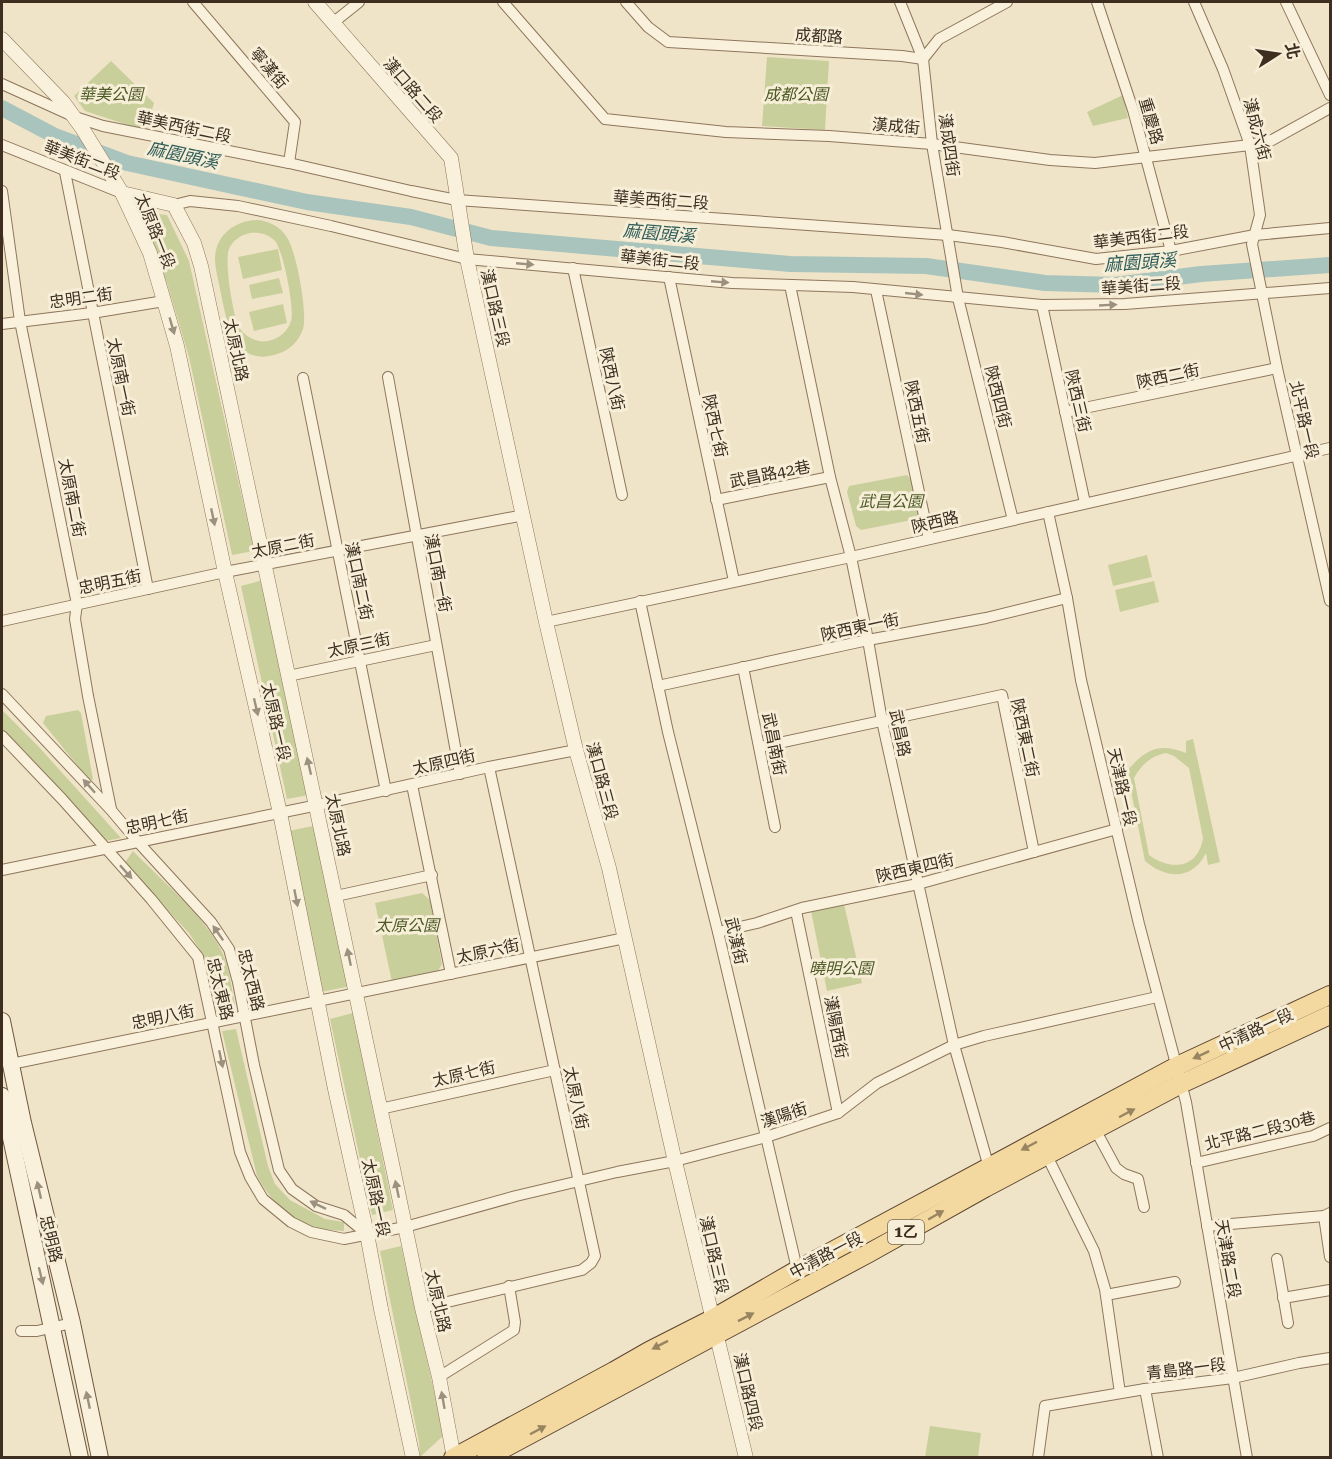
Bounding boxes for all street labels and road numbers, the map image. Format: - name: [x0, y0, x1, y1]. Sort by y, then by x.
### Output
- street label: 成都路: [794, 25, 844, 47]
- street label: 寧漢街: [246, 44, 292, 92]
- street label: 漢口路二段: [380, 54, 446, 126]
- street label: 重慶路: [1135, 95, 1167, 147]
- street label: 漢成六街: [1240, 96, 1274, 162]
- street label: 華美西街二段: [135, 108, 233, 146]
- street label: 漢成四街: [935, 112, 963, 178]
- street label: 漢成街: [871, 114, 921, 138]
- street label: 華美街二段: [41, 137, 123, 183]
- street label: 華美西街二段: [612, 187, 710, 213]
- street label: 太原路一段: [131, 190, 179, 272]
- street label: 華美西街二段: [1092, 222, 1190, 252]
- street label: 華美街二段: [619, 246, 701, 274]
- street label: 漢口路三段: [477, 267, 513, 349]
- street label: 華美街二段: [1100, 274, 1182, 298]
- street label: 忠明二街: [48, 284, 114, 312]
- street label: 太原北路: [220, 317, 252, 383]
- street label: 太原南一街: [103, 336, 139, 418]
- street label: 陝西八街: [596, 346, 628, 412]
- street label: 陝西二街: [1135, 360, 1201, 392]
- street label: 陝西四街: [981, 364, 1015, 430]
- street label: 陝西三街: [1062, 368, 1094, 434]
- street label: 陝西五街: [901, 379, 933, 445]
- street label: 北平路一段: [1286, 379, 1322, 461]
- street label: 陜西七街: [699, 393, 731, 459]
- street label: 太原南二街: [55, 457, 89, 539]
- street label: 武昌路42巷: [728, 457, 812, 491]
- street label: 陝西路: [909, 507, 961, 537]
- street label: 太原二街: [250, 531, 316, 561]
- street label: 漢口南一街: [421, 532, 455, 614]
- street label: 漢口南二街: [341, 540, 377, 622]
- street label: 忠明五街: [77, 566, 143, 598]
- street label: 陜西東一街: [819, 609, 901, 645]
- street label: 太原三街: [326, 629, 392, 661]
- street label: 太原路一段: [258, 681, 294, 763]
- street label: 陜西東二街: [1007, 697, 1043, 779]
- street label: 武昌路: [886, 708, 914, 758]
- street label: 武昌南街: [759, 711, 789, 777]
- street label: 漢口路三段: [582, 740, 622, 822]
- street label: 太原四街: [411, 746, 477, 778]
- street label: 天津路一段: [1104, 746, 1140, 828]
- street label: 太原北路: [322, 792, 354, 858]
- street label: 忠明七街: [124, 806, 190, 838]
- street label: 陜西東四街: [874, 850, 956, 886]
- street label: 武漢街: [721, 915, 751, 967]
- street label: 太原六街: [455, 935, 521, 967]
- street label: 忠太西路: [234, 947, 268, 1013]
- street label: 忠太東路: [203, 956, 237, 1022]
- street label: 漢陽西街: [821, 994, 851, 1060]
- street label: 忠明八街: [130, 1001, 196, 1033]
- street label: 中清路一段: [1216, 1004, 1296, 1056]
- street label: 太原七街: [431, 1058, 497, 1090]
- street label: 太原八街: [560, 1065, 592, 1131]
- street label: 漢陽街: [758, 1099, 810, 1131]
- street label: 北平路二段30巷: [1202, 1108, 1318, 1154]
- street label: 太原路一段: [358, 1157, 394, 1239]
- street label: 忠明路: [36, 1213, 66, 1265]
- street label: 漢口路三段: [696, 1214, 732, 1296]
- street label: 天津路二段: [1212, 1218, 1244, 1300]
- road number: 1乙: [888, 1220, 924, 1244]
- street label: 中清路一段: [786, 1228, 866, 1282]
- street label: 太原北路: [422, 1268, 454, 1334]
- street label: 漢口路四段: [730, 1351, 766, 1433]
- street label: 青島路一段: [1145, 1355, 1227, 1383]

